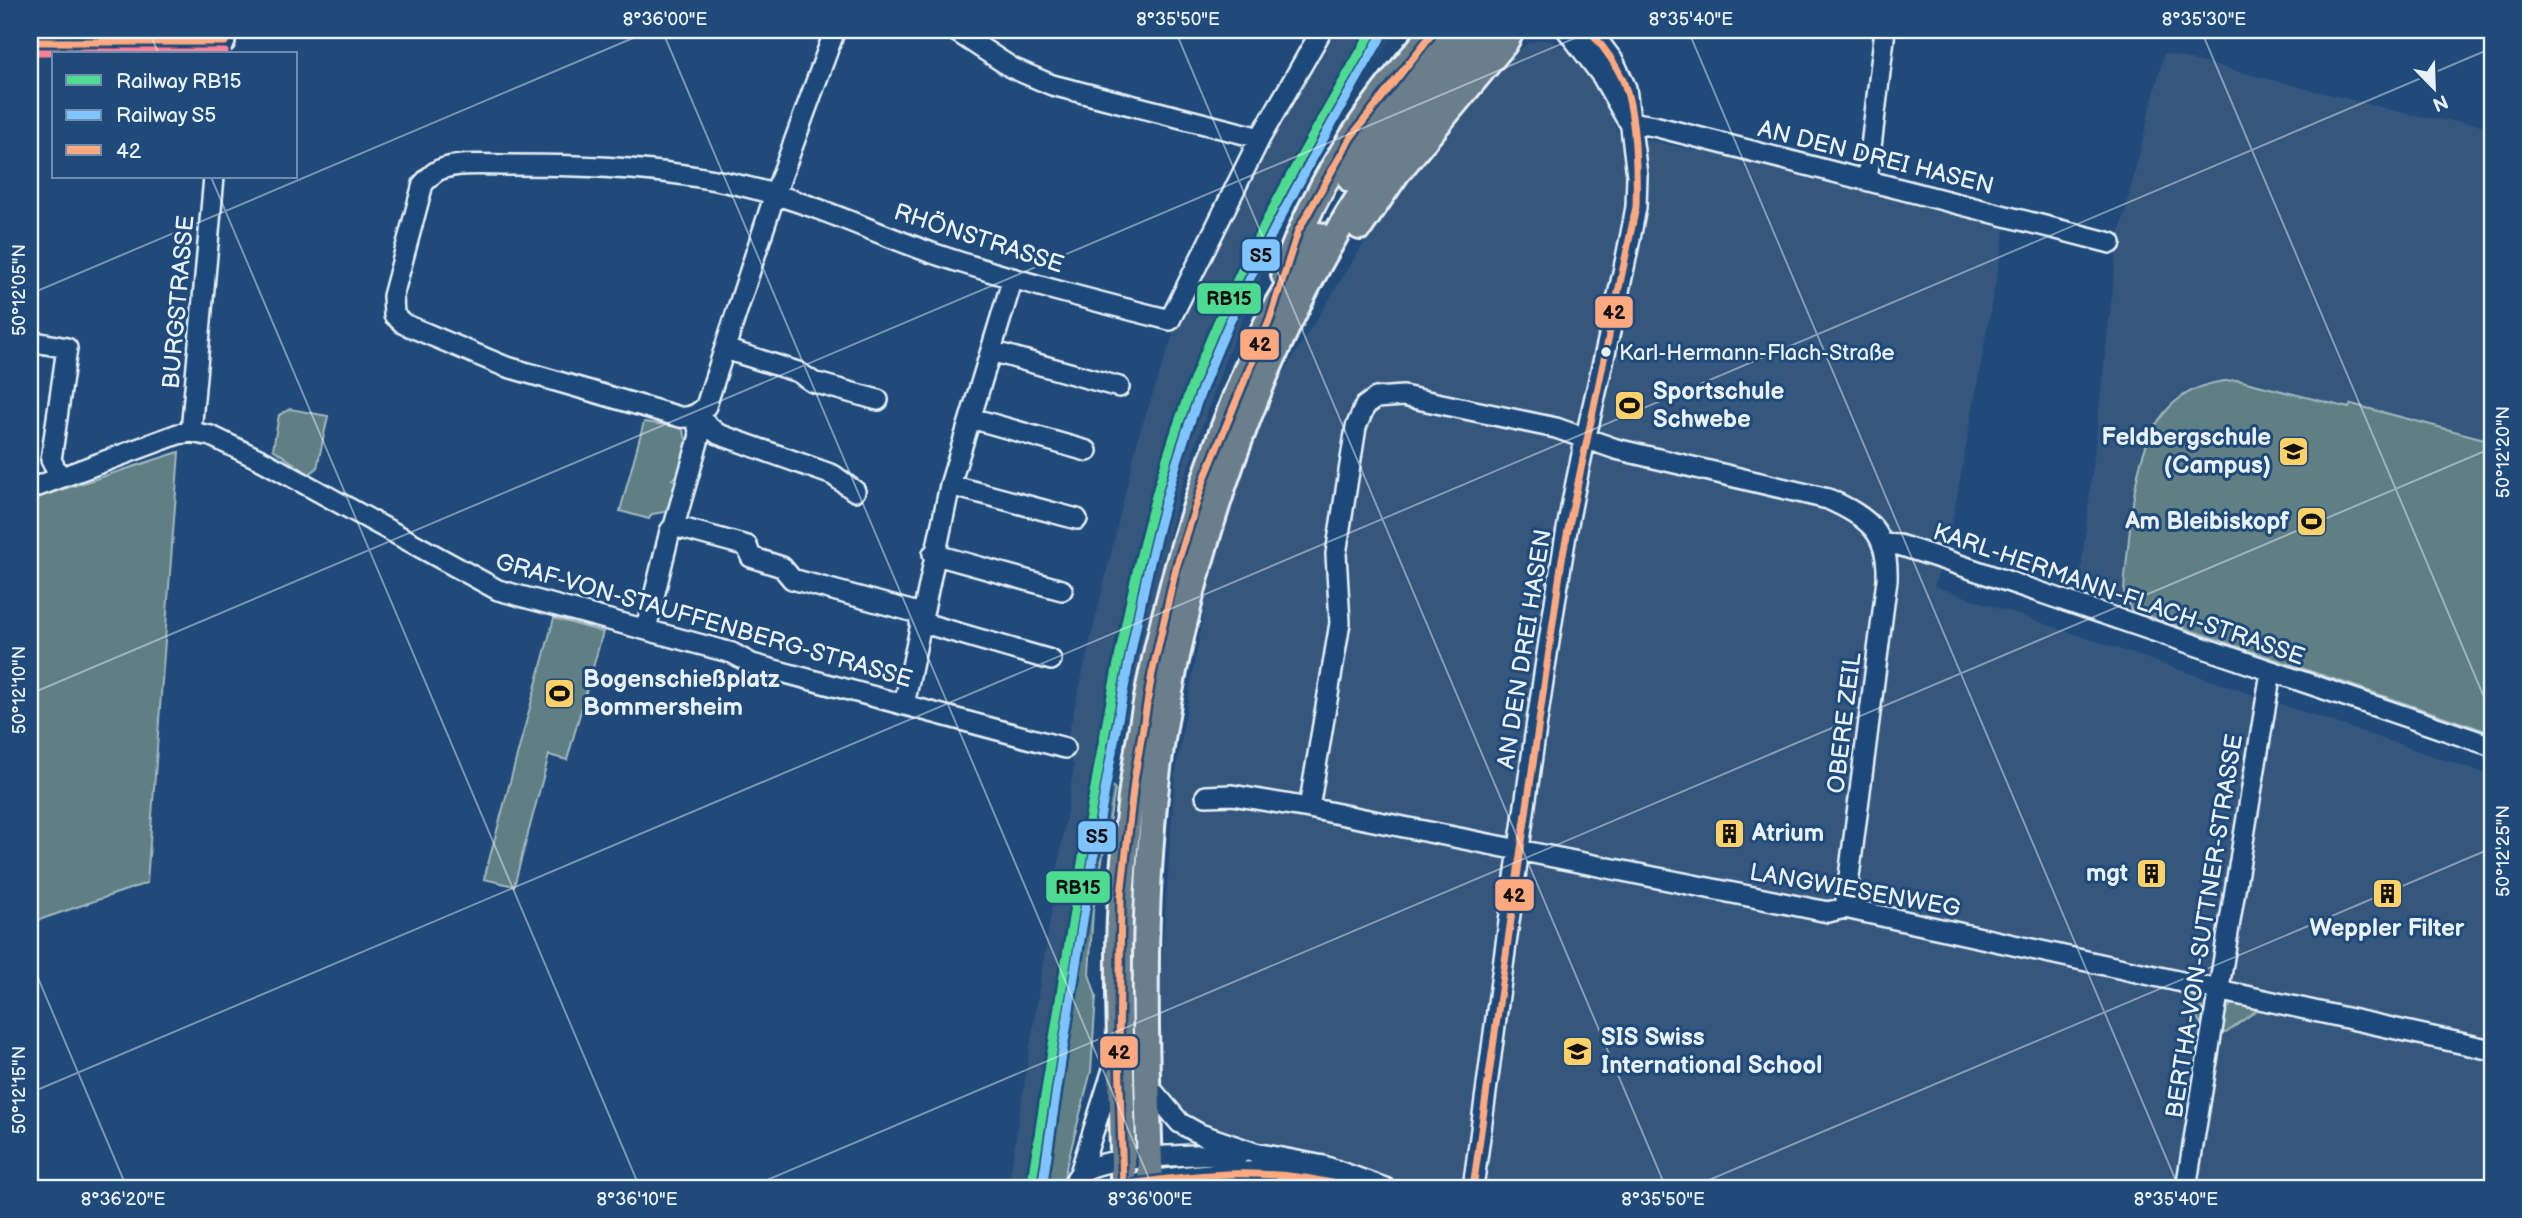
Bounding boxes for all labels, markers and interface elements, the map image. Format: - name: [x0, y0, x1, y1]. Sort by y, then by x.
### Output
- text: 8°36'00"E: [623, 9, 707, 30]
- text: 8°35'50"E: [1136, 9, 1220, 30]
- text: 8°35'40"E: [1649, 9, 1733, 30]
- text: 8°35'30"E: [2162, 9, 2246, 30]
- legend: [52, 52, 298, 178]
- north arrow: [2400, 52, 2470, 122]
- text: Railway RB15: [116, 69, 242, 94]
- text: N: [2429, 89, 2451, 116]
- text: Railway S5: [116, 103, 216, 128]
- street label: AN DEN DREI HASEN: [1755, 114, 1997, 201]
- text: 42: [116, 139, 142, 164]
- street label: RHÖNSTRASSE: [890, 197, 1067, 280]
- street label: BURGSTRASSE: [156, 214, 201, 390]
- line badge: S5: [1241, 238, 1281, 272]
- text: 50°12'05"N: [9, 244, 30, 336]
- text: S5: [1250, 245, 1272, 268]
- line badge: RB15: [1196, 282, 1262, 315]
- text: RB15: [1206, 288, 1252, 311]
- line badge: 42: [1594, 295, 1634, 329]
- text: 42: [1603, 302, 1626, 325]
- line badge: 42: [1239, 328, 1280, 361]
- text: 42: [1249, 334, 1272, 357]
- place label: Karl-Hermann-Flach-Straße: [1619, 340, 1894, 367]
- marker: Karl-Hermann-Flach-Straße: [1599, 345, 1613, 359]
- place label: Sportschule Schwebe: [1653, 377, 1784, 434]
- sports icon: Sportschule Schwebe: [1613, 388, 1647, 422]
- text: 50°12'20"N: [2493, 406, 2514, 498]
- place label: Feldbergschule (Campus): [2102, 423, 2271, 480]
- school or university icon: Feldbergschule (Campus): [2277, 434, 2311, 468]
- sports icon: Am Bleibiskopf: [2295, 504, 2329, 538]
- place label: Am Bleibiskopf: [2124, 507, 2290, 536]
- street label: KARL-HERMANN-FLACH-STRASSE: [1929, 517, 2308, 672]
- street label: AN DEN DREI HASEN: [1491, 527, 1558, 771]
- street label: GRAF-VON-STAUFFENBERG-STRASSE: [492, 547, 916, 694]
- text: 50°12'10"N: [9, 646, 30, 734]
- street label: OBERE ZEIL: [1821, 651, 1868, 795]
- place label: Bogenschießplatz Bommersheim: [583, 665, 780, 722]
- sports icon: Bogenschießplatz Bommersheim: [543, 676, 577, 710]
- street label: BERTHA-VON-SUTTNER-STRASSE: [2160, 732, 2249, 1120]
- text: 50°12'25"N: [2493, 805, 2514, 897]
- building icon: Atrium: [1712, 816, 1746, 850]
- place label: Atrium: [1751, 819, 1824, 848]
- line badge: S5: [1077, 820, 1117, 853]
- text: S5: [1086, 826, 1108, 849]
- building icon: mgt: [2134, 856, 2168, 890]
- street label: LANGWIESENWEG: [1747, 858, 1963, 923]
- place label: mgt: [2086, 859, 2128, 888]
- line badge: RB15: [1045, 870, 1111, 904]
- text: RB15: [1055, 877, 1101, 900]
- building icon: Weppler Filter: [2370, 877, 2404, 911]
- line badge: 42: [1494, 878, 1535, 912]
- text: 42: [1503, 885, 1526, 908]
- place label: Weppler Filter: [2310, 914, 2465, 943]
- place label: SIS Swiss International School: [1601, 1023, 1822, 1080]
- school or university icon: SIS Swiss International School: [1561, 1034, 1595, 1068]
- line badge: 42: [1099, 1035, 1139, 1069]
- text: 42: [1108, 1042, 1131, 1065]
- text: 50°12'15"N: [9, 1046, 30, 1134]
- text: 8°36'20"E: [81, 1189, 165, 1210]
- text: 8°36'10"E: [596, 1189, 678, 1210]
- text: 8°36'00"E: [1108, 1189, 1192, 1210]
- text: 8°35'50"E: [1621, 1189, 1705, 1210]
- text: 8°35'40"E: [2134, 1189, 2218, 1210]

